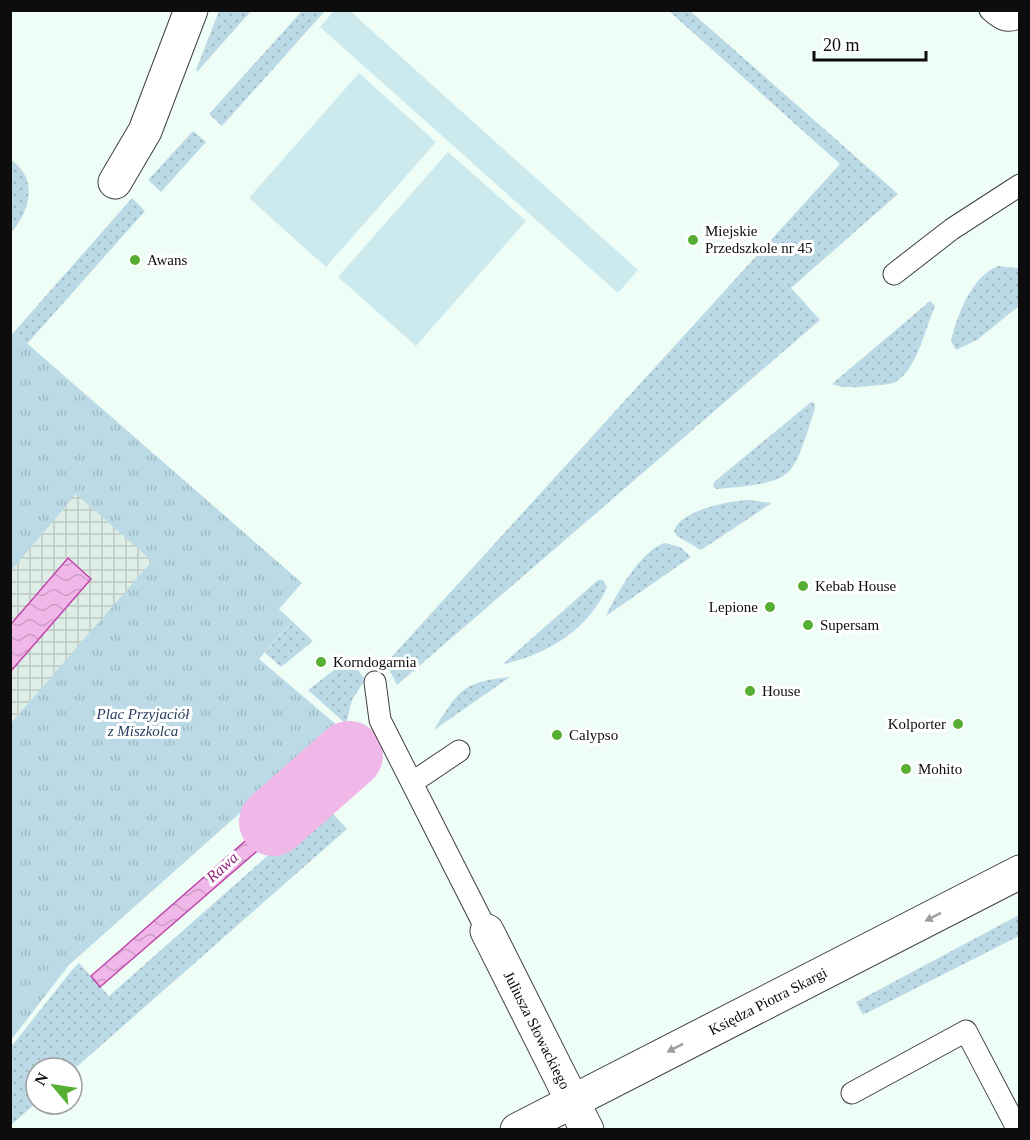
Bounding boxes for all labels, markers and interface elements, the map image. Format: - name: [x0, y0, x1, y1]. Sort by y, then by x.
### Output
- scale bar: [814, 24, 926, 62]
- text: 20 m: [823, 35, 860, 55]
- place label: Miejskie Przedszkole nr 45: [705, 223, 812, 256]
- marker: Miejskie Przedszkole nr 45: [686, 233, 700, 247]
- place label: Awans: [147, 252, 187, 268]
- marker: Awans: [128, 253, 142, 267]
- place label: Kebab House: [815, 578, 897, 594]
- marker: Kebab House: [796, 579, 810, 593]
- place label: Lepione: [709, 599, 758, 615]
- marker: Lepione: [763, 600, 777, 614]
- place label: Supersam: [820, 617, 879, 633]
- marker: Supersam: [801, 618, 815, 632]
- place label: Korndogarnia: [333, 654, 417, 670]
- marker: Korndogarnia: [314, 655, 328, 669]
- place label: House: [762, 683, 801, 699]
- marker: House: [743, 684, 757, 698]
- park label: Plac Przyjaciół z Miszkolca: [96, 706, 190, 739]
- place label: Kolporter: [888, 716, 946, 732]
- marker: Kolporter: [951, 717, 965, 731]
- place label: Calypso: [569, 727, 618, 743]
- marker: Calypso: [550, 728, 564, 742]
- place label: Mohito: [918, 761, 962, 777]
- marker: Mohito: [899, 762, 913, 776]
- water label: Rawa: [202, 848, 241, 886]
- one-way arrow: [924, 912, 941, 922]
- street label: Księdza Piotra Skargi: [706, 964, 830, 1038]
- street label: Juliusza Słowackiego: [501, 969, 573, 1092]
- one-way arrow: [666, 1043, 683, 1053]
- north arrow: [24, 1056, 84, 1116]
- text: N: [31, 1069, 52, 1088]

